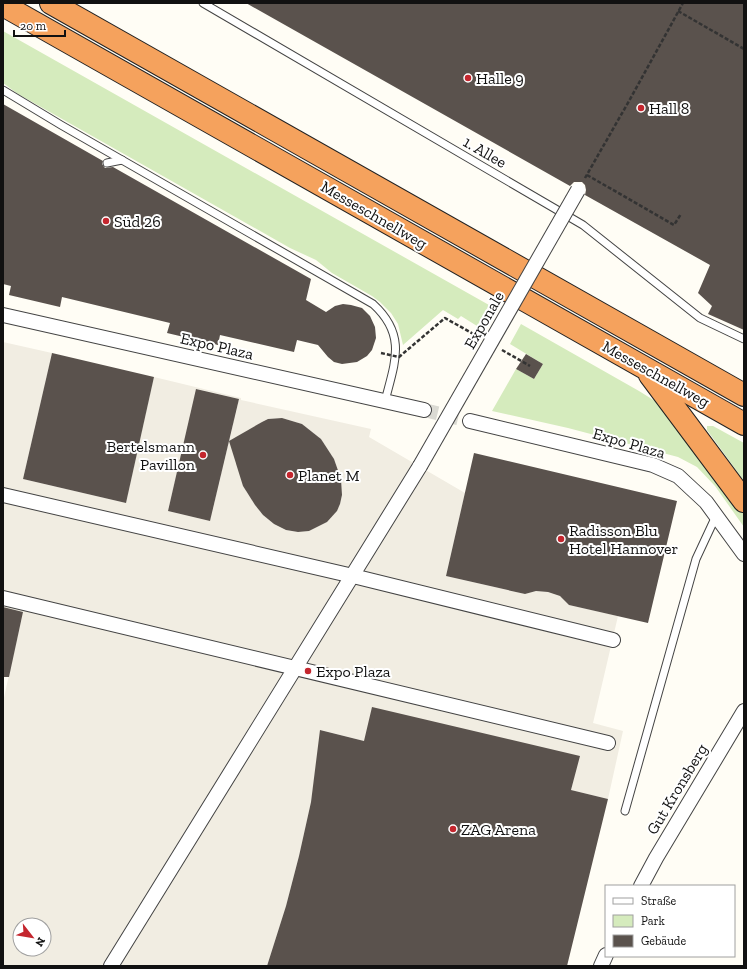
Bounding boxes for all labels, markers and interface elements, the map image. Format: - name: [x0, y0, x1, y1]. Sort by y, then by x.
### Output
- scale bar: [14, 12, 65, 38]
- text: 20 m: [20, 19, 47, 33]
- place label: Halle 9: [476, 69, 524, 88]
- marker: Halle 9: [463, 73, 473, 83]
- place label: Hall 8: [649, 99, 689, 118]
- marker: Hall 8: [636, 103, 646, 113]
- street label: 1. Allee: [460, 132, 510, 172]
- street label: Messeschnellweg: [317, 177, 431, 253]
- place label: Süd 26: [114, 212, 161, 231]
- marker: Süd 26: [101, 216, 111, 226]
- street label: Exponale: [460, 288, 508, 352]
- street label: Expo Plaza: [179, 328, 256, 364]
- street label: Messeschnellweg: [599, 337, 713, 411]
- street label: Expo Plaza: [591, 424, 668, 462]
- place label: Bertelsmann Pavillon: [107, 437, 196, 474]
- marker: Bertelsmann Pavillon: [198, 450, 208, 460]
- place label: Planet M: [298, 466, 360, 485]
- marker: Planet M: [285, 470, 295, 480]
- place label: Radisson Blu Hotel Hannover: [569, 521, 679, 558]
- marker: Radisson Blu Hotel Hannover: [556, 534, 566, 544]
- place label: Expo Plaza: [316, 662, 391, 681]
- marker: Expo Plaza: [303, 666, 313, 676]
- street label: Gut Kronsberg: [642, 740, 712, 838]
- place label: ZAG Arena: [461, 820, 536, 839]
- marker: ZAG Arena: [448, 824, 458, 834]
- legend: [605, 885, 735, 957]
- text: Straße: [641, 894, 677, 908]
- text: Park: [641, 914, 666, 928]
- north arrow: [12, 917, 52, 957]
- text: Gebäude: [641, 934, 686, 948]
- text: N: [32, 935, 48, 949]

